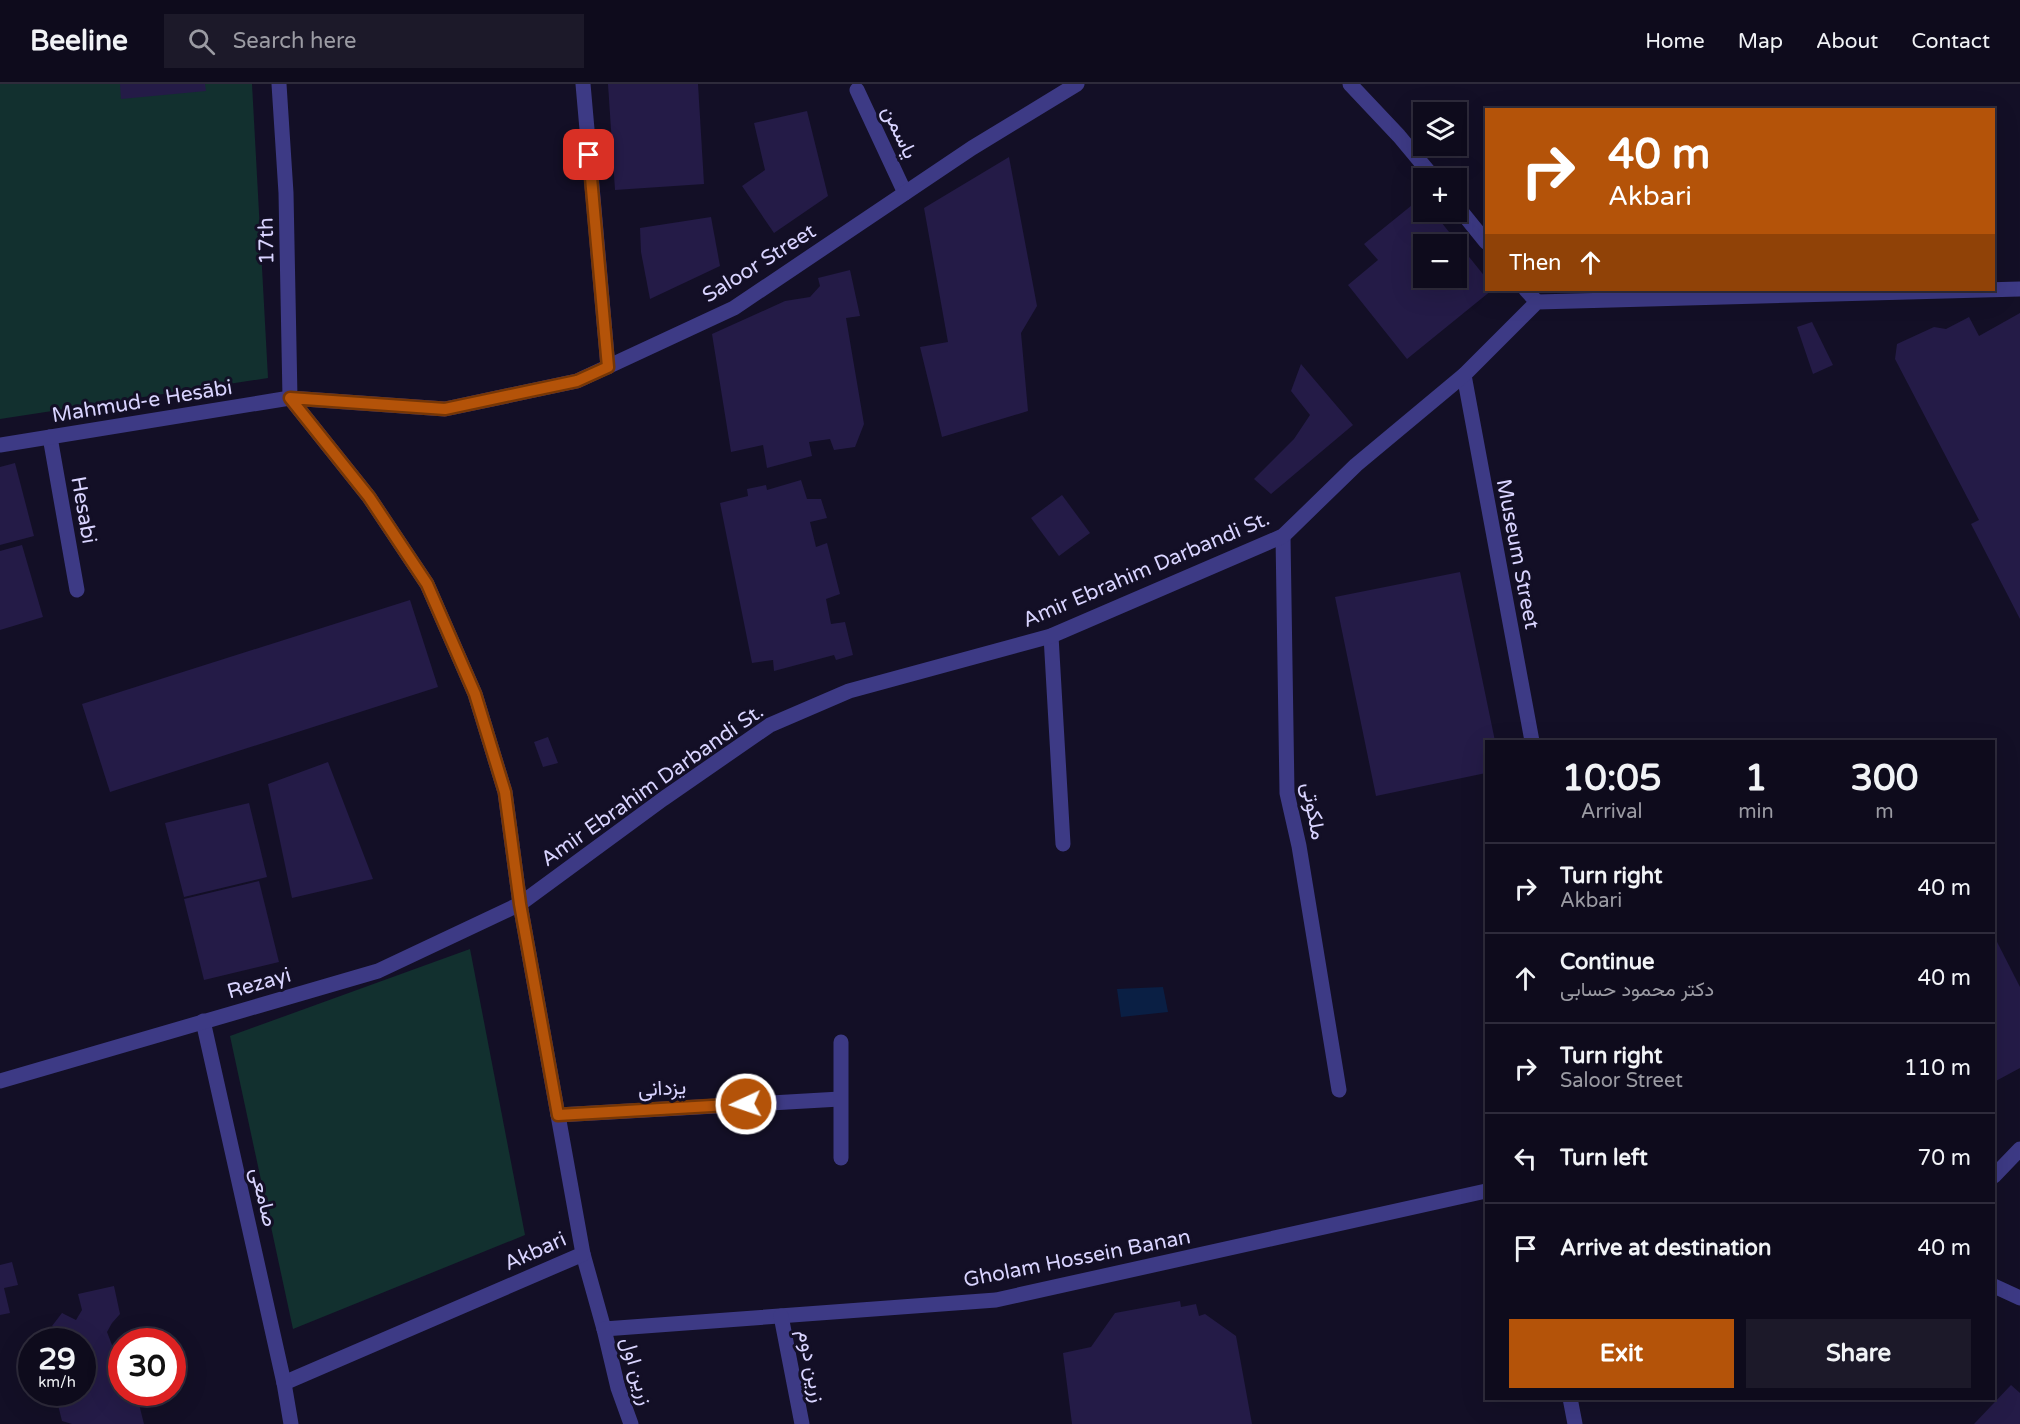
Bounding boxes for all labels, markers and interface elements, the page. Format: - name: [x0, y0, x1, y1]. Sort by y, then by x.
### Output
- search box: [164, 14, 584, 68]
- text: Beeline: [30, 24, 128, 58]
- icon: search: [185, 25, 218, 58]
- text: Search here: [233, 28, 357, 54]
- text: Home: [1645, 29, 1705, 54]
- text: Map: [1738, 29, 1783, 54]
- text: About: [1816, 29, 1878, 54]
- text: Contact: [1911, 29, 1990, 54]
- street label: یاسمن: [876, 102, 923, 163]
- map controls: [1413, 102, 1467, 288]
- button: layers: [1413, 102, 1467, 156]
- pin: [563, 129, 614, 180]
- text: 40 m: [1608, 129, 1710, 180]
- icon: right: [1509, 132, 1587, 210]
- icon: arrive: [572, 138, 605, 171]
- button: +: [1413, 168, 1467, 222]
- text: Akbari: [1608, 180, 1692, 213]
- street label: 17th: [254, 217, 279, 265]
- street label: Saloor Street: [698, 219, 821, 308]
- button: −: [1413, 234, 1467, 288]
- icon: ahead: [1574, 246, 1607, 279]
- text: Then: [1509, 250, 1562, 276]
- street label: Mahmud-e Hesābi: [50, 375, 234, 428]
- street label: Hesabi: [65, 475, 102, 546]
- street label: Museum Street: [1491, 477, 1544, 631]
- street label: Amir Ebrahim Darbandi St.: [1019, 506, 1273, 633]
- street label: Amir Ebrahim Darbandi St.: [536, 699, 768, 872]
- text: 10:05: [1562, 757, 1662, 800]
- text: 1: [1745, 757, 1767, 800]
- text: 300: [1850, 757, 1918, 800]
- street label: ملکوتی: [1296, 780, 1331, 842]
- text: Arrival: [1581, 800, 1643, 824]
- text: min: [1738, 800, 1774, 824]
- text: m: [1875, 800, 1894, 824]
- text: Turn right: [1560, 863, 1662, 889]
- icon: right: [1509, 872, 1542, 905]
- text: 40 m: [1917, 875, 1971, 901]
- text: Akbari: [1560, 889, 1622, 913]
- text: Continue: [1560, 949, 1655, 975]
- street label: Rezayi: [224, 962, 294, 1005]
- icon: ahead: [1509, 962, 1542, 995]
- text: 40 m: [1917, 965, 1971, 991]
- text: دکتر محمود حسابی: [1560, 978, 1714, 1002]
- text: Turn right: [1560, 1043, 1662, 1069]
- icon: right: [1509, 1052, 1542, 1085]
- text: 110 m: [1904, 1055, 1971, 1081]
- text: Saloor Street: [1560, 1069, 1683, 1093]
- position arrow: [714, 1072, 778, 1136]
- street label: یزدانی: [637, 1075, 687, 1102]
- icon: left: [1509, 1142, 1542, 1175]
- text: Turn left: [1560, 1145, 1648, 1171]
- text: 70 m: [1917, 1145, 1971, 1171]
- street label: صامعی: [245, 1165, 282, 1229]
- street label: Gholam Hossein Banan: [961, 1224, 1193, 1293]
- street label: Akbari: [500, 1227, 570, 1276]
- icon: arrive: [1509, 1232, 1542, 1265]
- text: Arrive at destination: [1560, 1235, 1771, 1261]
- text: 40 m: [1917, 1235, 1971, 1261]
- button: Exit: [1509, 1319, 1734, 1388]
- button: Share: [1746, 1319, 1971, 1388]
- street label: زرین دوم: [791, 1327, 831, 1405]
- speed limit sign: 30: [108, 1328, 186, 1406]
- street label: زرین اول: [615, 1334, 658, 1408]
- text: 29: [38, 1341, 76, 1378]
- text: km/h: [38, 1373, 76, 1391]

